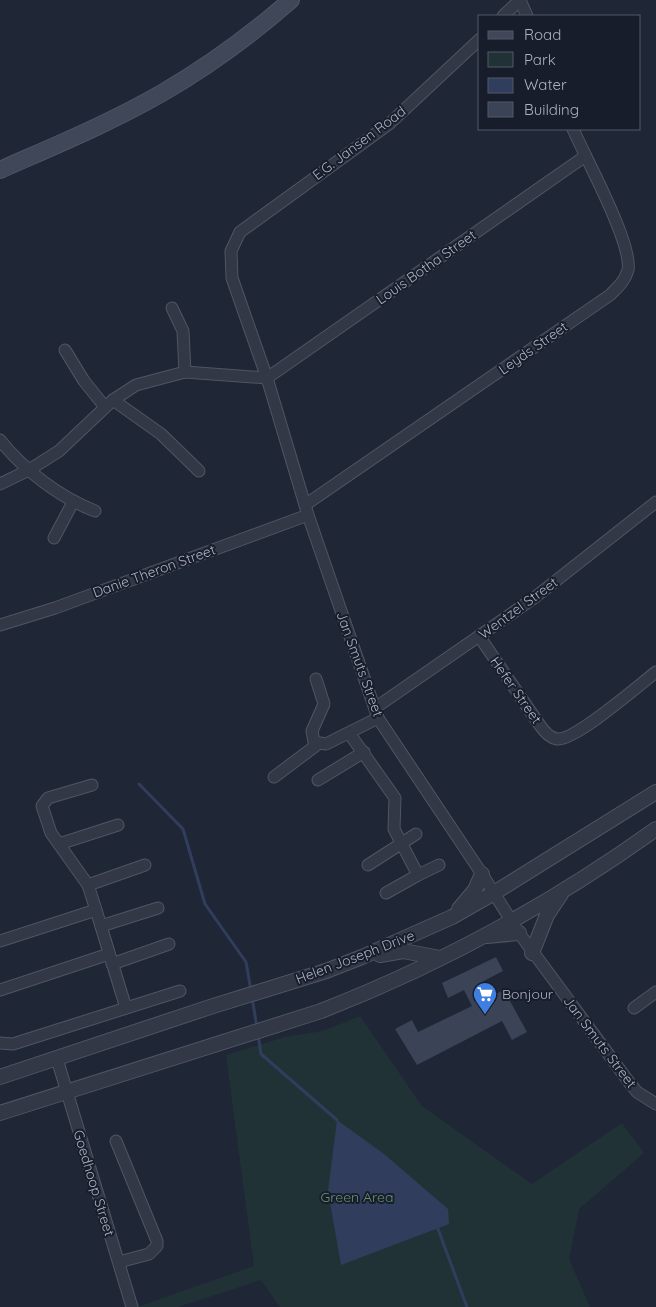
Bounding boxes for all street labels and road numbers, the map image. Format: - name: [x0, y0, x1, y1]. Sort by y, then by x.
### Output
- street label: E.G. Jansen Road: [309, 102, 409, 184]
- street label: Louis Botha Street: [372, 226, 480, 308]
- street label: Leyds Street: [495, 317, 571, 378]
- street label: Danie Theron Street: [90, 540, 218, 602]
- street label: Wentzel Street: [475, 573, 561, 643]
- street label: Jan Smuts Street: [333, 609, 387, 719]
- street label: Hefer Street: [486, 653, 546, 727]
- street label: Helen Joseph Drive: [293, 926, 417, 988]
- street label: Jan Smuts Street: [560, 992, 641, 1092]
- street label: Goedhoop Street: [69, 1128, 119, 1238]

